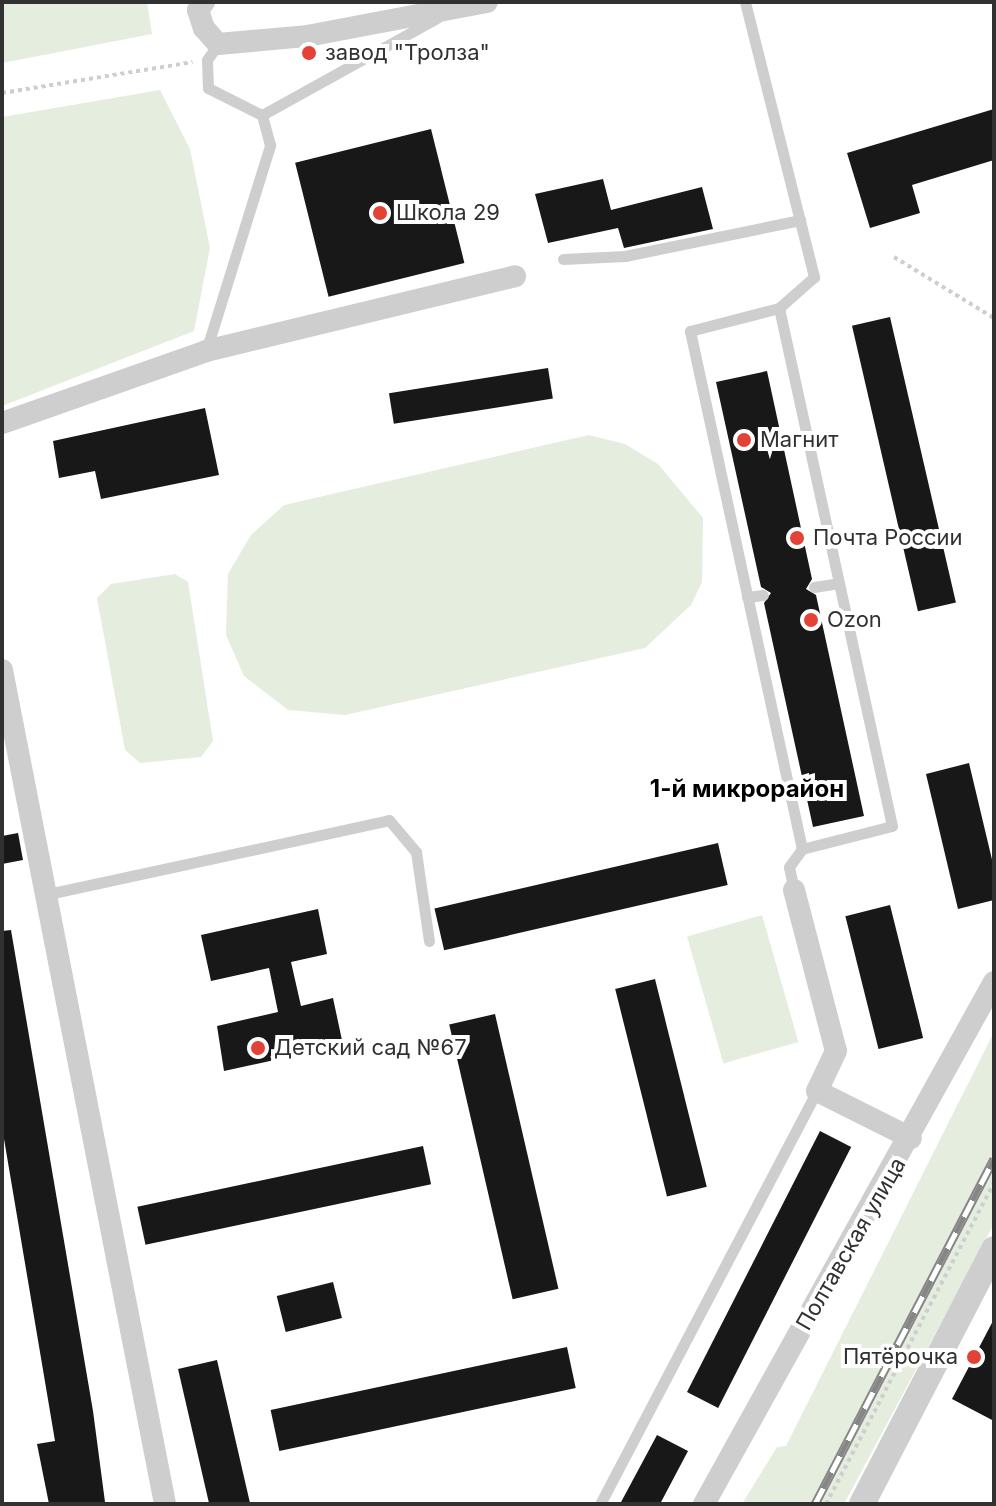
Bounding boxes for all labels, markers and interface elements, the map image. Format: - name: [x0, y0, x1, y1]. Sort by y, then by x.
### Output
- place label: завод "Тролза": [325, 40, 490, 66]
- marker: завод "Тролза": [300, 44, 318, 62]
- place label: Школа 29: [396, 200, 500, 226]
- marker: Школа 29: [371, 204, 389, 222]
- place label: Магнит: [760, 427, 838, 453]
- marker: Магнит: [735, 431, 753, 449]
- place label: Почта России: [813, 525, 963, 551]
- marker: Почта России: [788, 529, 806, 547]
- place label: Ozon: [827, 607, 882, 633]
- marker: Ozon: [802, 611, 820, 629]
- district label: 1-й микрорайон: [650, 775, 844, 803]
- place label: Детский сад №67: [274, 1035, 467, 1061]
- marker: Детский сад №67: [249, 1039, 267, 1057]
- street label: Полтавская улица: [791, 1153, 911, 1335]
- place label: Пятёрочка: [843, 1344, 958, 1370]
- marker: Пятёрочка: [965, 1348, 983, 1366]

